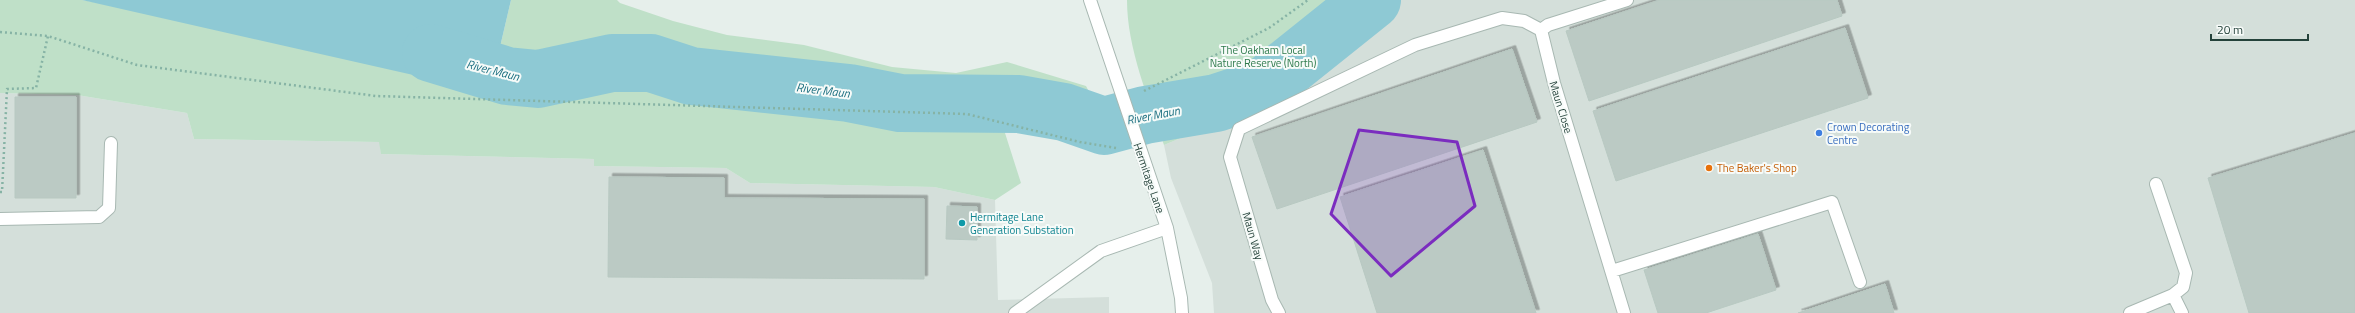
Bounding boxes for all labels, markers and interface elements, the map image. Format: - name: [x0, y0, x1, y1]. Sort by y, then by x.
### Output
- scale bar: [2211, 16, 2308, 42]
- text: 20 m: [2217, 20, 2243, 39]
- park label: The Oakham Local Nature Reserve (North): [1210, 42, 1316, 71]
- water label: River Maun: [465, 54, 522, 86]
- water label: River Maun: [795, 77, 852, 103]
- street label: Maun Close: [1545, 79, 1577, 136]
- water label: River Maun: [1125, 100, 1182, 129]
- place label: Crown Decorating Centre: [1827, 119, 1910, 148]
- marker: Crown Decorating Centre: [1814, 128, 1824, 138]
- street label: Hermitage Lane: [1129, 141, 1169, 216]
- place label: The Baker's Shop: [1717, 160, 1797, 176]
- marker: The Baker's Shop: [1704, 163, 1714, 173]
- place label: Hermitage Lane Generation Substation: [970, 209, 1074, 238]
- street label: Maun Way: [1239, 210, 1268, 263]
- marker: Hermitage Lane Generation Substation: [957, 218, 967, 228]

